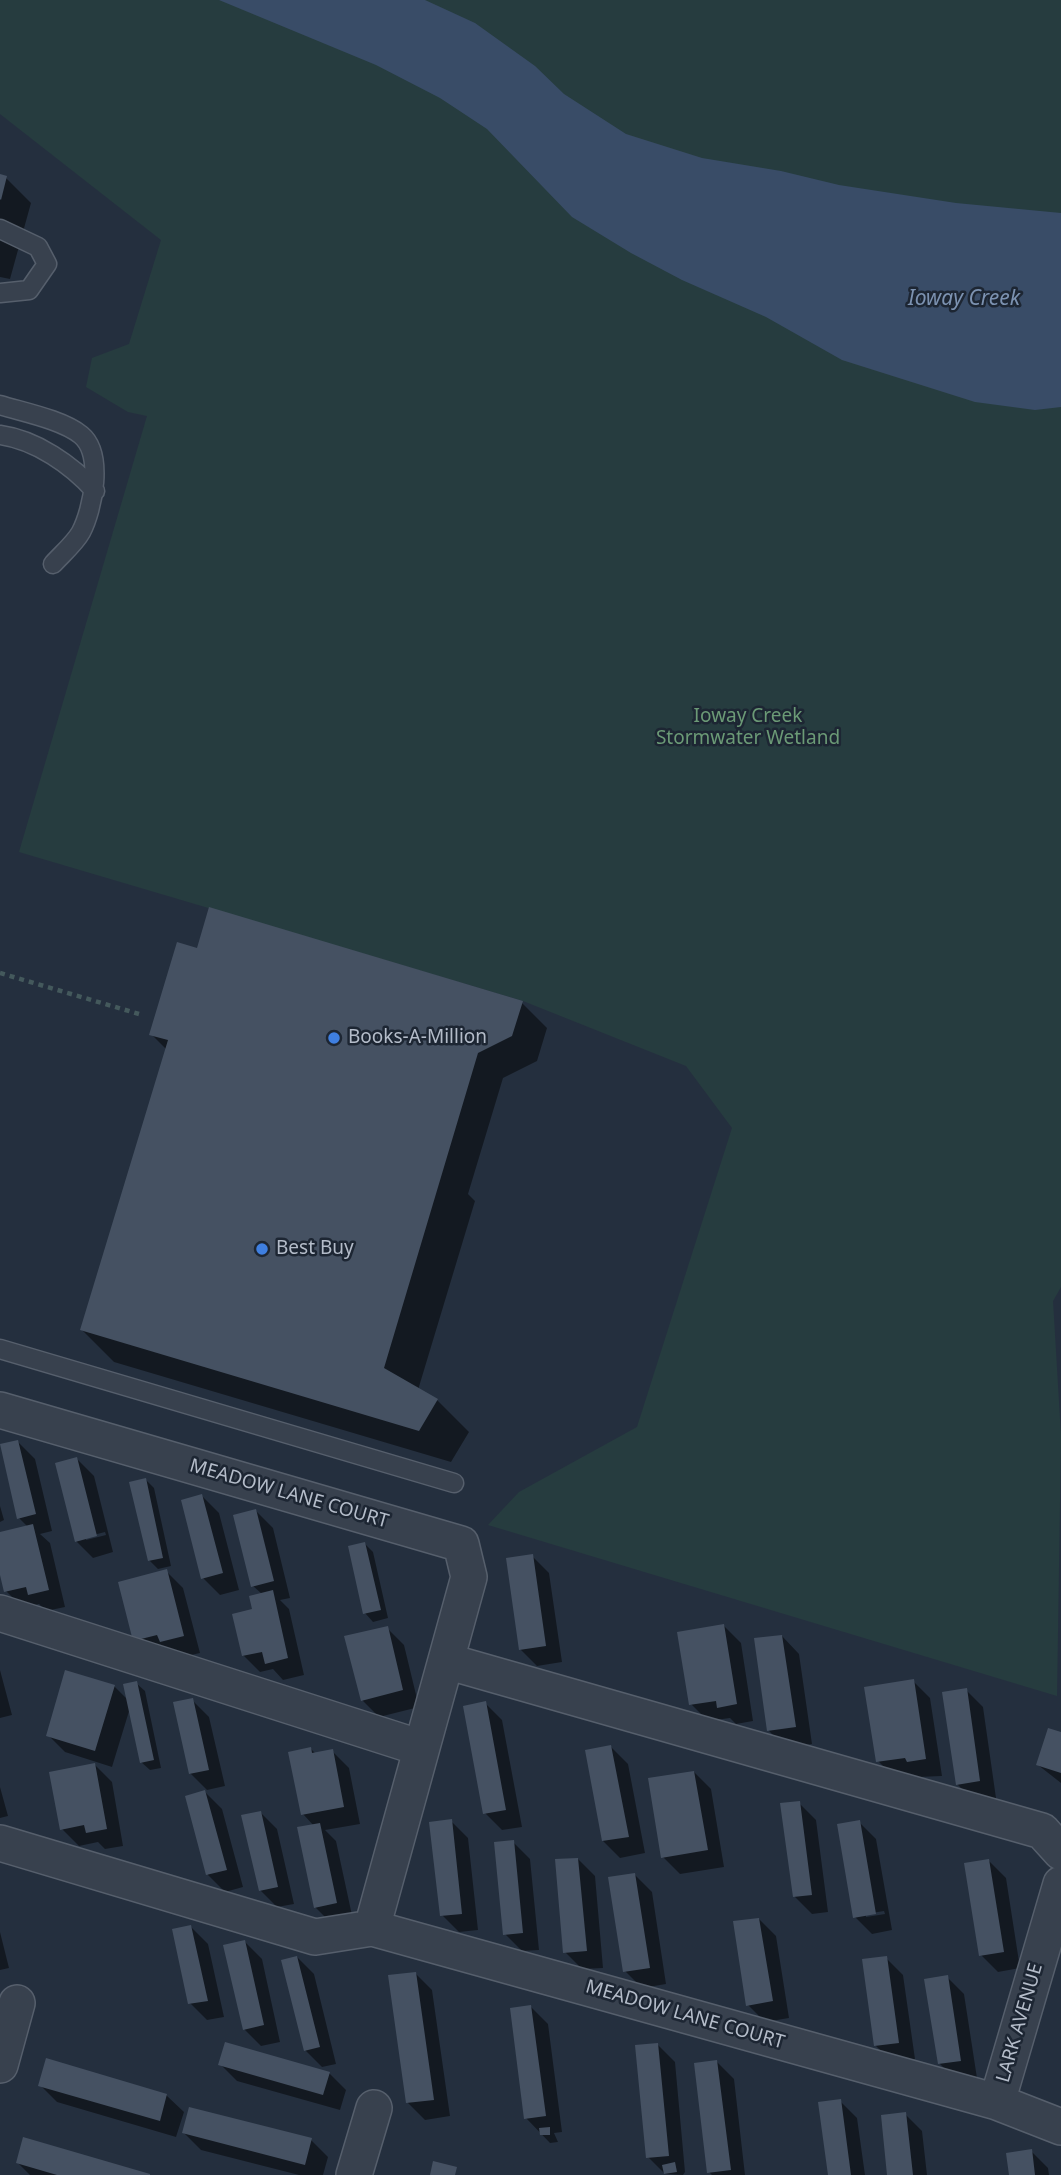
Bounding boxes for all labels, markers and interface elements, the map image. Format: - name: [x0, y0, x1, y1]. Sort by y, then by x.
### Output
- water label: Ioway Creek: [908, 286, 1020, 312]
- park label: Ioway Creek Stormwater Wetland: [656, 706, 840, 750]
- place label: Books-A-Million: [348, 1027, 487, 1049]
- marker: Books-A-Million: [326, 1030, 342, 1046]
- place label: Best Buy: [276, 1238, 354, 1260]
- marker: Best Buy: [254, 1241, 270, 1257]
- street label: MEADOW LANE COURT: [187, 1455, 391, 1533]
- street label: LARK AVENUE: [992, 1961, 1048, 2085]
- street label: MEADOW LANE COURT: [583, 1976, 787, 2054]

